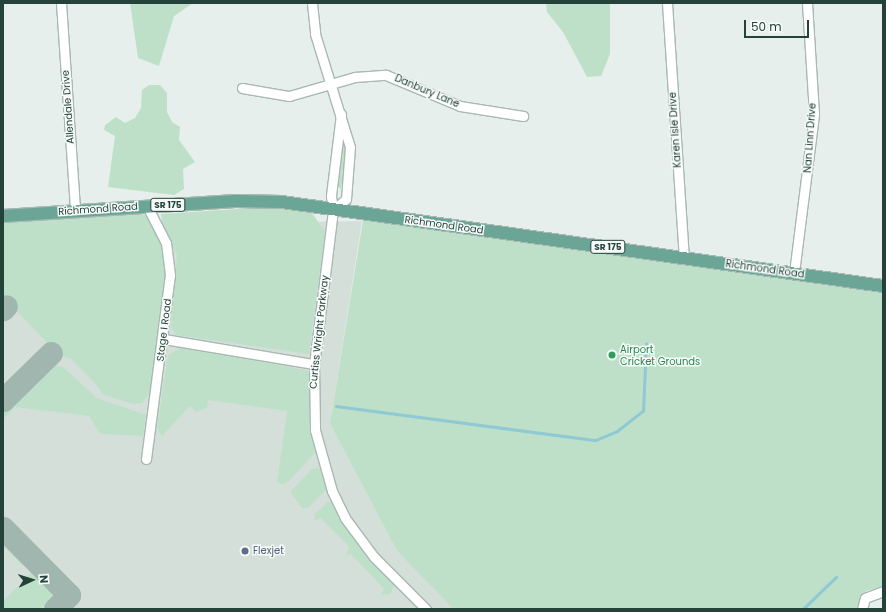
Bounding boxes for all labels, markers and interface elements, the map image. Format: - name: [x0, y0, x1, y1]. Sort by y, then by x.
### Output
- scale bar: [746, 12, 811, 38]
- text: 50 m: [751, 18, 782, 35]
- street label: Allendale Drive: [59, 70, 77, 144]
- street label: Danbury Lane: [393, 72, 461, 110]
- street label: Karen Isle Drive: [666, 92, 684, 168]
- street label: Nan Linn Drive: [802, 103, 818, 173]
- road number: SR 175: [150, 198, 186, 212]
- street label: Richmond Road: [58, 200, 138, 218]
- street label: Richmond Road: [404, 214, 484, 236]
- road number: SR 175: [590, 240, 626, 254]
- street label: Richmond Road: [725, 258, 805, 280]
- street label: Curtiss Wright Parkway: [307, 274, 331, 390]
- street label: Stage I Road: [154, 298, 174, 362]
- place label: Airport Cricket Grounds: [620, 343, 700, 366]
- marker: Airport Cricket Grounds: [607, 350, 617, 360]
- place label: Flexjet: [253, 545, 284, 557]
- marker: Flexjet: [240, 546, 250, 556]
- north arrow: [12, 560, 52, 600]
- text: N: [36, 574, 52, 584]

